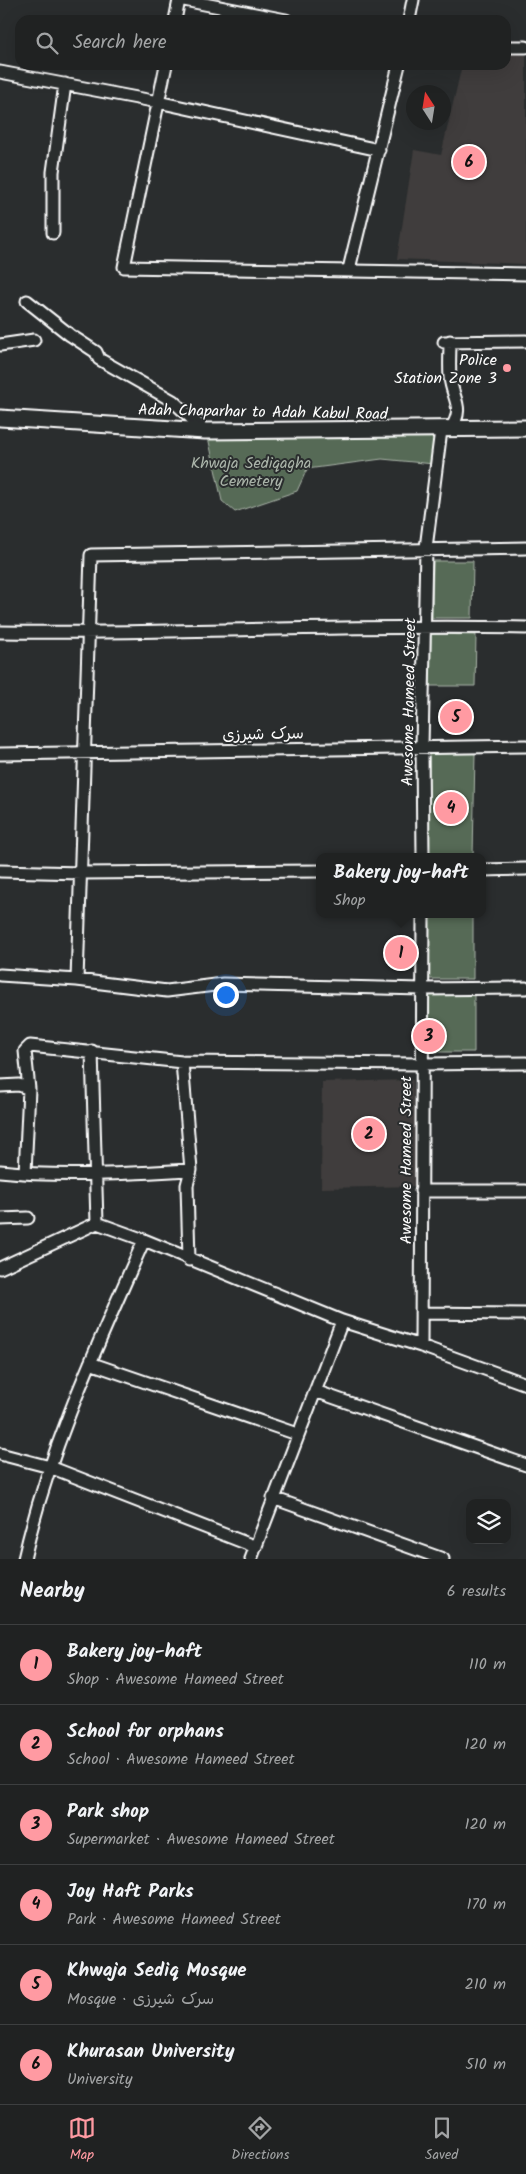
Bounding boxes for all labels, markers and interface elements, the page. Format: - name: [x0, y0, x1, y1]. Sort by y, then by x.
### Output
- search box: [15, 15, 511, 70]
- text: Search here: [73, 28, 167, 58]
- icon: search: [33, 29, 61, 57]
- north arrow: [406, 85, 451, 130]
- pin: 6: [453, 143, 485, 181]
- place label: Police Station Zone 3: [394, 348, 497, 391]
- marker: Police Station Zone 3: [501, 362, 513, 374]
- street label: Adah Chaparhar to Adah Kabul Road: [138, 398, 389, 427]
- park label: Khwaja Sediqagha Cemetery: [191, 451, 311, 494]
- street label: Awesome Hameed Street: [396, 617, 423, 786]
- pin: 5: [440, 698, 472, 736]
- street label: سرک شیرزی: [222, 721, 304, 748]
- pin: 4: [435, 789, 467, 827]
- popup: [316, 853, 486, 918]
- text: Bakery joy-haft: [333, 858, 469, 888]
- text: Shop: [333, 888, 365, 913]
- pin: 1: [385, 934, 417, 972]
- your location: [213, 982, 239, 1008]
- pin: 3: [413, 1017, 445, 1055]
- street label: Awesome Hameed Street: [394, 1075, 419, 1244]
- pin: 2: [353, 1115, 385, 1153]
- map controls: [466, 1499, 511, 1544]
- button: layers: [466, 1499, 511, 1544]
- text: Nearby: [20, 1575, 85, 1608]
- text: 6 results: [447, 1579, 506, 1604]
- text: Bakery joy-haft: [67, 1637, 202, 1667]
- text: 1: [34, 1652, 38, 1677]
- text: 110 m: [469, 1652, 506, 1677]
- text: Shop · Awesome Hameed Street: [67, 1667, 284, 1692]
- text: School for orphans: [67, 1717, 224, 1747]
- text: 2: [31, 1732, 41, 1757]
- text: 120 m: [465, 1732, 506, 1757]
- text: School · Awesome Hameed Street: [67, 1747, 295, 1772]
- text: Park shop: [67, 1797, 149, 1827]
- text: 3: [32, 1812, 40, 1837]
- text: 120 m: [465, 1812, 506, 1837]
- text: Supermarket · Awesome Hameed Street: [67, 1827, 335, 1852]
- text: Joy Haft Parks: [67, 1877, 194, 1907]
- text: 4: [32, 1892, 40, 1917]
- text: 170 m: [466, 1892, 506, 1917]
- text: Park · Awesome Hameed Street: [67, 1907, 281, 1932]
- text: Khwaja Sediq Mosque: [67, 1956, 247, 1986]
- text: 5: [32, 1972, 40, 1997]
- text: 210 m: [465, 1972, 506, 1997]
- text: Mosque · سرک شیرزی: [67, 1987, 214, 2012]
- text: Khurasan University: [67, 2037, 235, 2067]
- text: 6: [32, 2052, 40, 2077]
- text: 510 m: [465, 2052, 506, 2077]
- text: University: [67, 2067, 132, 2092]
- tab: Map: [68, 2114, 96, 2166]
- tab: Directions: [231, 2114, 289, 2166]
- tab: Saved: [425, 2114, 458, 2166]

